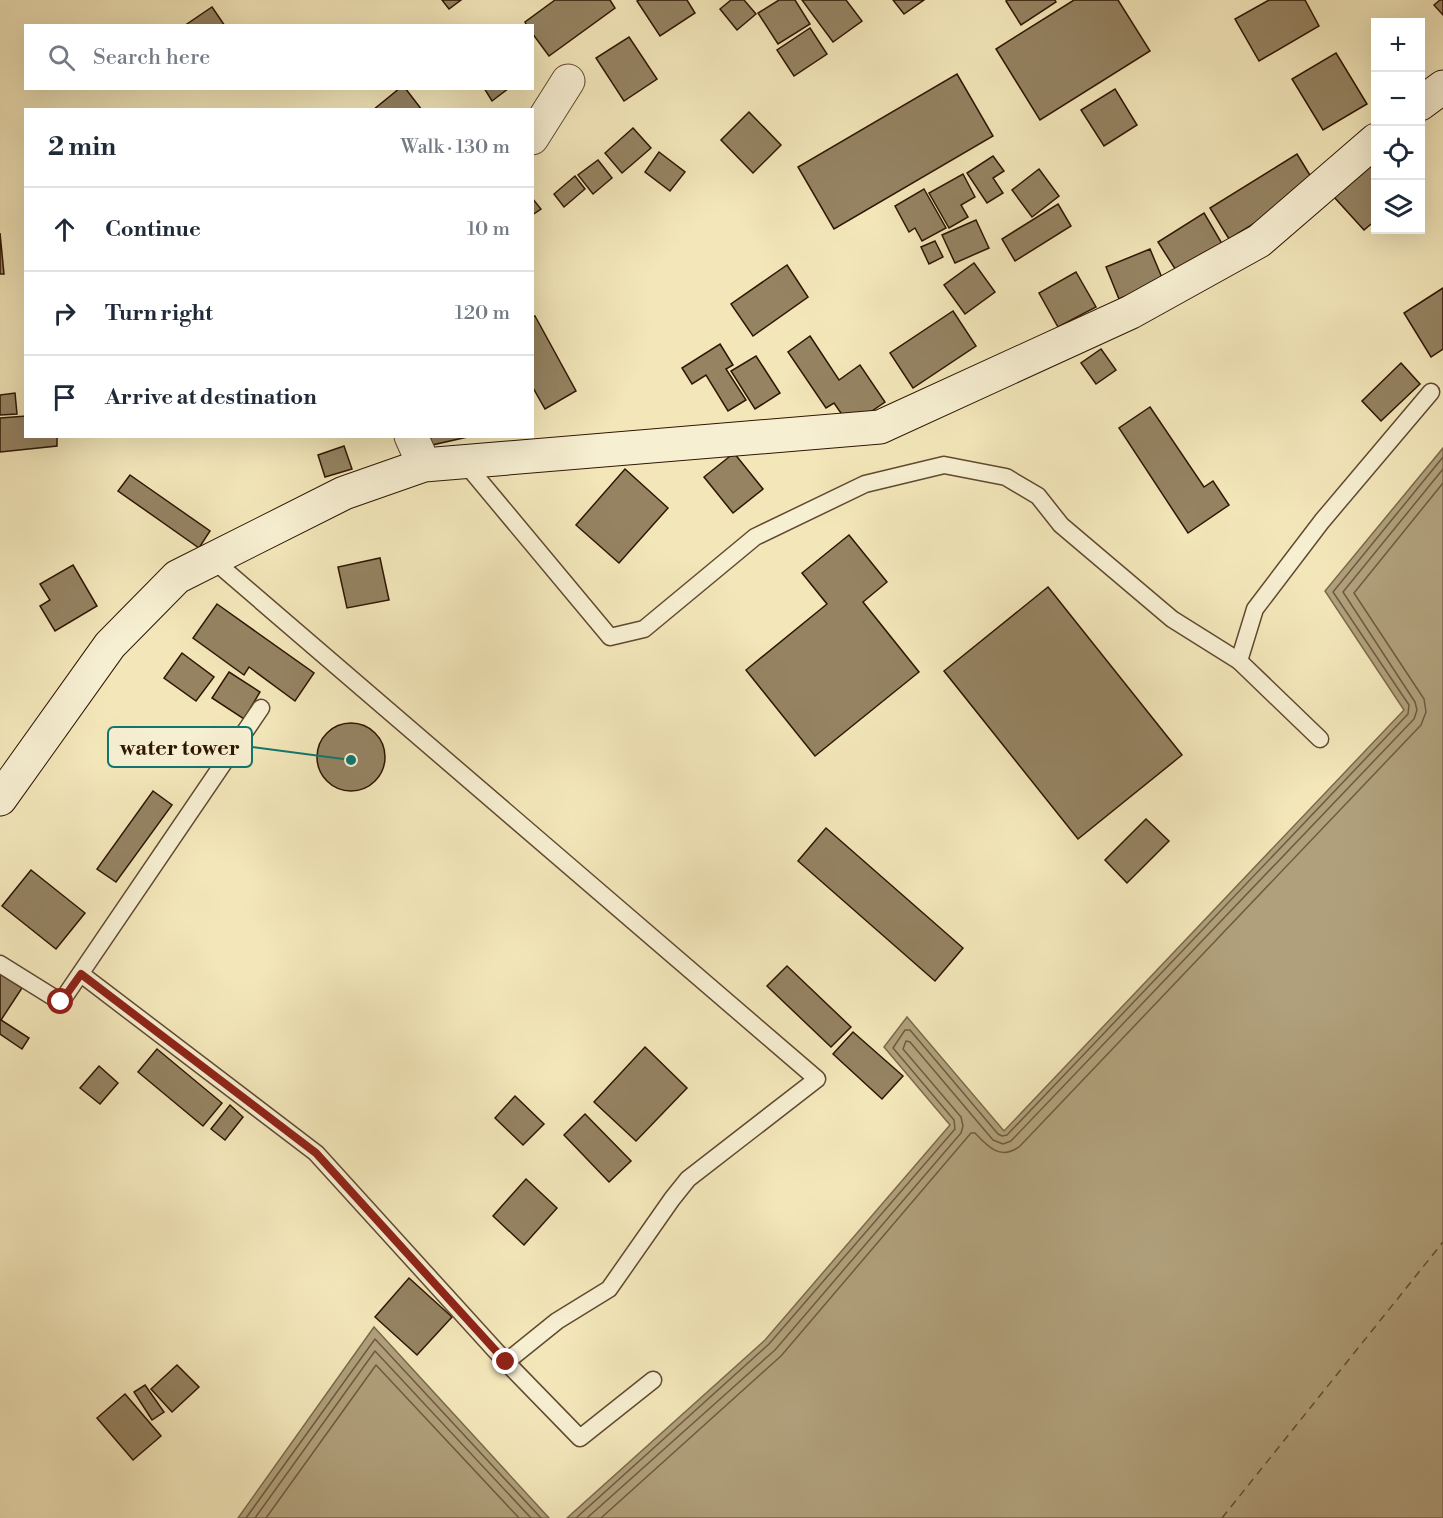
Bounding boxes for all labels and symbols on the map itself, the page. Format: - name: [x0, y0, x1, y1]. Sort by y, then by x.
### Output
- callout: water tower: [108, 727, 252, 767]
- text: water tower: [119, 735, 240, 762]
- route start: [47, 988, 73, 1014]
- route end: [492, 1348, 518, 1374]

